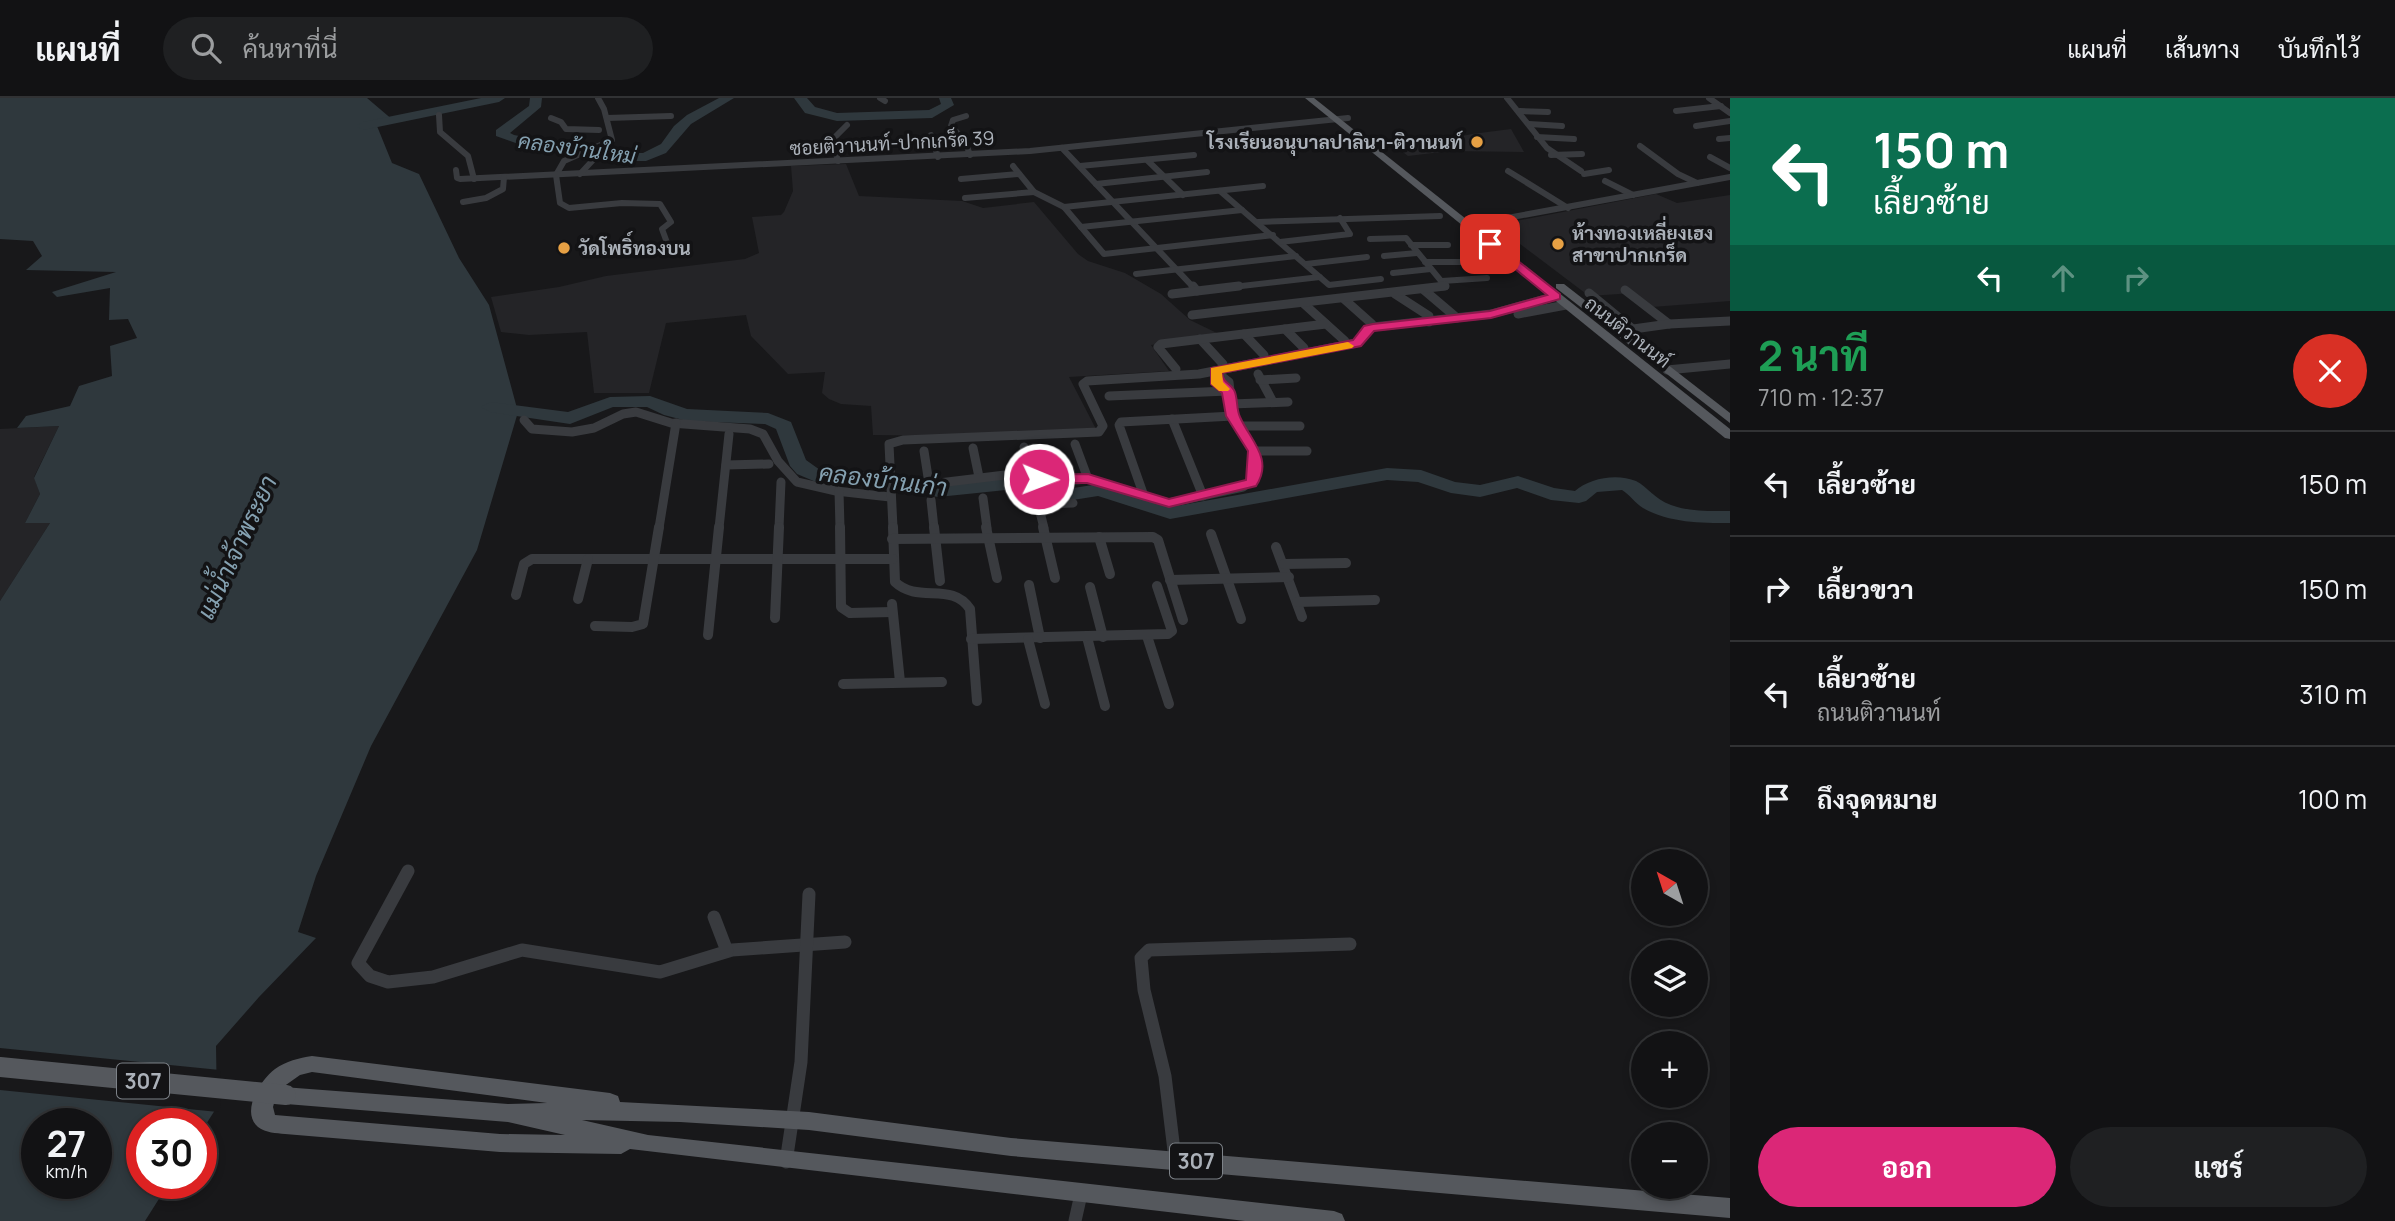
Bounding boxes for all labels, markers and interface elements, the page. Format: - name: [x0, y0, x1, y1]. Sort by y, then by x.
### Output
- search box: [163, 17, 653, 80]
- text: แผนที่: [35, 26, 121, 71]
- icon: search: [187, 29, 225, 67]
- text: ค้นหาที่นี่: [243, 30, 338, 66]
- text: แผนที่: [2067, 32, 2127, 65]
- text: เส้นทาง: [2165, 32, 2240, 65]
- text: บันทึกไว้: [2278, 32, 2360, 65]
- text: 150 m: [1873, 116, 2009, 183]
- street label: ซอยติวานนท์-ปากเกร็ด 39: [789, 125, 995, 161]
- water label: คลองบ้านใหม่: [517, 126, 638, 170]
- icon: left: [1758, 126, 1849, 217]
- place label: โรงเรียนอนุบาลปาลินา-ติวานนท์: [1206, 129, 1464, 157]
- marker: โรงเรียนอนุบาลปาลินา-ติวานนท์: [1469, 134, 1485, 150]
- text: เลี้ยวซ้าย: [1873, 180, 1990, 224]
- pin: [1460, 214, 1520, 274]
- place label: ห้างทองเหลี่ยงเฮง สาขาปากเกร็ด: [1572, 216, 1713, 268]
- icon: arrive: [1471, 225, 1509, 263]
- place label: วัดโพธิ์ทองบน: [578, 231, 691, 261]
- marker: ห้างทองเหลี่ยงเฮง สาขาปากเกร็ด: [1550, 236, 1566, 252]
- marker: วัดโพธิ์ทองบน: [556, 240, 572, 256]
- icon: left: [1971, 259, 2009, 297]
- icon: ahead: [2044, 259, 2082, 297]
- icon: right: [2117, 259, 2155, 297]
- street label: ถนนติวานนท์: [1580, 290, 1676, 374]
- text: 2 นาที: [1758, 326, 1869, 384]
- button: close: [2293, 334, 2367, 408]
- text: 710 m · 12:37: [1758, 381, 1884, 413]
- position arrow: [1002, 442, 1076, 516]
- water label: คลองบ้านเก่า: [817, 455, 949, 503]
- icon: left: [1758, 465, 1796, 503]
- text: เลี้ยวซ้าย: [1817, 466, 1916, 502]
- text: 150 m: [2299, 466, 2367, 502]
- water label: แม่น้ำเจ้าพระยา: [186, 469, 284, 624]
- icon: right: [1758, 570, 1796, 608]
- text: เลี้ยวขวา: [1817, 571, 1914, 607]
- text: 150 m: [2299, 571, 2367, 607]
- text: เลี้ยวซ้าย: [1817, 660, 1916, 696]
- icon: left: [1758, 675, 1796, 713]
- text: 310 m: [2299, 676, 2367, 712]
- text: ถนนติวานนท์: [1817, 696, 1941, 728]
- icon: arrive: [1758, 780, 1796, 818]
- text: ถึงจุดหมาย: [1817, 781, 1938, 817]
- text: 100 m: [2298, 781, 2367, 817]
- north arrow: [1631, 849, 1708, 926]
- map controls: [1631, 849, 1708, 1199]
- button: layers: [1631, 940, 1708, 1017]
- button: +: [1631, 1031, 1708, 1108]
- road number: 307: [117, 1063, 169, 1098]
- speed limit sign: 30: [126, 1108, 217, 1199]
- text: 27: [47, 1120, 86, 1168]
- button: −: [1631, 1122, 1708, 1199]
- button: ออก: [1758, 1127, 2056, 1207]
- button: แชร์: [2070, 1127, 2367, 1207]
- road number: 307: [1170, 1144, 1222, 1178]
- text: km/h: [46, 1159, 87, 1183]

